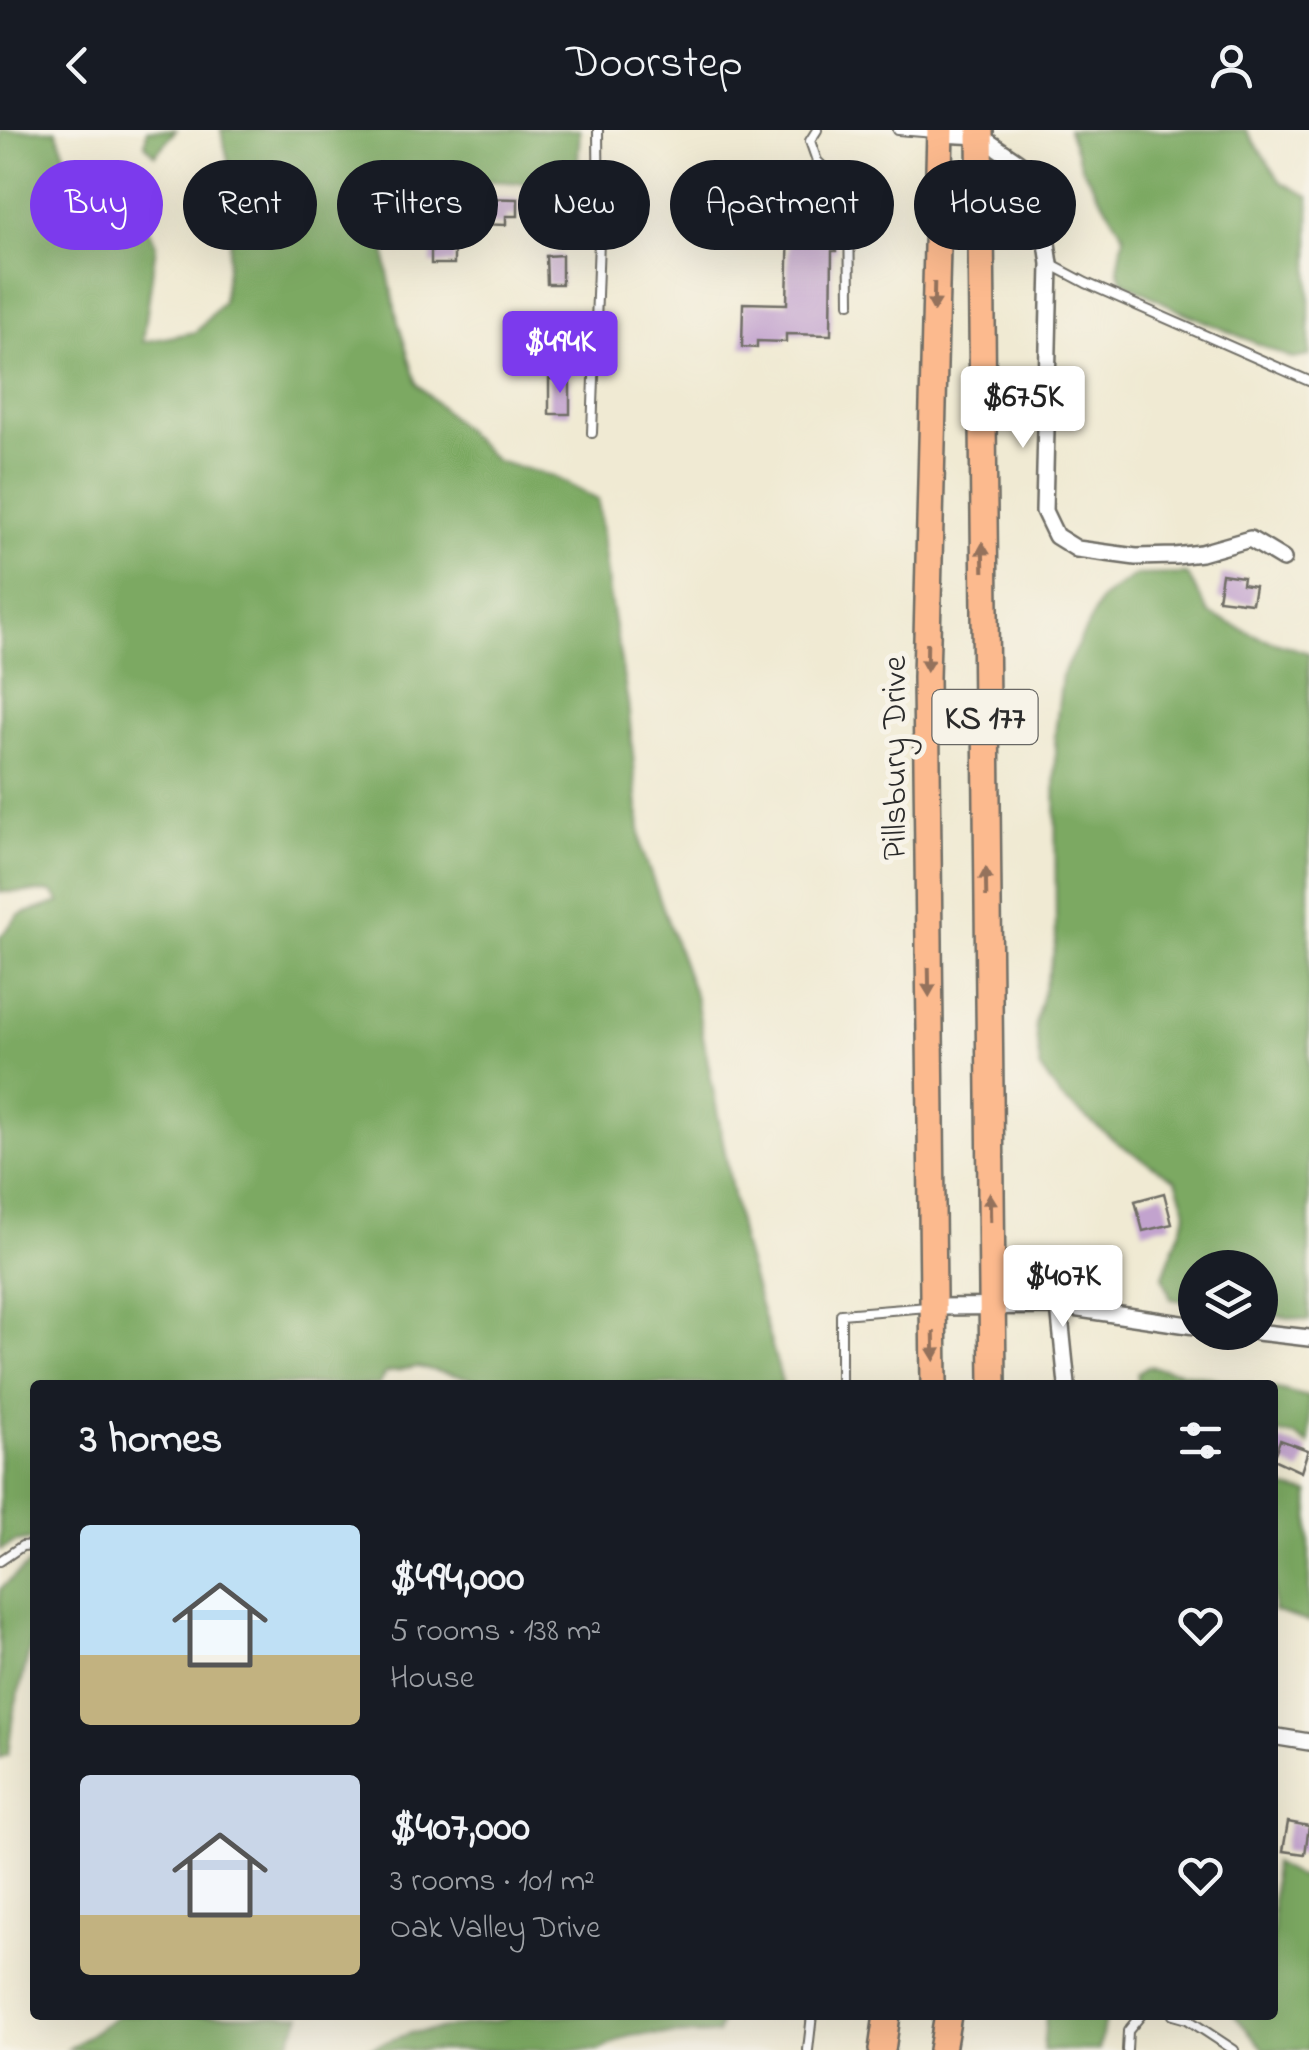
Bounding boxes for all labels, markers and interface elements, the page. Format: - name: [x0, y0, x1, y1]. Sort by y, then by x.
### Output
- text: Doorstep: [566, 32, 743, 98]
- icon: back: [50, 38, 105, 93]
- icon: person: [1204, 38, 1259, 93]
- chip: Buy: [30, 160, 163, 250]
- chip: Rent: [183, 160, 317, 250]
- chip: Filters: [337, 160, 498, 250]
- chip: New: [518, 160, 650, 250]
- chip: Apartment: [670, 160, 894, 250]
- chip: House: [914, 160, 1076, 250]
- one-way arrow: [925, 282, 941, 314]
- pin: $494K: [490, 311, 630, 396]
- text: $494K: [525, 320, 595, 367]
- pin: $675K: [953, 366, 1093, 451]
- text: $675K: [983, 375, 1063, 422]
- one-way arrow: [975, 541, 991, 573]
- one-way arrow: [918, 642, 934, 674]
- street label: Pillsbury Drive: [871, 655, 922, 860]
- road number: KS 177: [932, 690, 1038, 744]
- one-way arrow: [978, 866, 994, 898]
- one-way arrow: [922, 967, 938, 999]
- one-way arrow: [982, 1191, 998, 1223]
- pin: $407K: [993, 1245, 1133, 1330]
- map controls: [1178, 1250, 1278, 1350]
- button: layers: [1178, 1250, 1278, 1350]
- text: $407K: [1025, 1254, 1101, 1301]
- one-way arrow: [926, 1331, 942, 1363]
- text: 3 homes: [80, 1410, 222, 1471]
- icon: filters: [1173, 1413, 1228, 1468]
- text: $494,000: [390, 1548, 524, 1609]
- icon: home: [160, 1565, 280, 1685]
- icon: heart: [1173, 1598, 1228, 1653]
- text: 5 rooms · 138 m²: [390, 1609, 601, 1656]
- text: House: [390, 1656, 474, 1703]
- text: $407,000: [390, 1798, 530, 1859]
- icon: home: [160, 1815, 280, 1935]
- icon: heart: [1173, 1848, 1228, 1903]
- text: 3 rooms · 101 m²: [390, 1859, 595, 1906]
- text: Oak Valley Drive: [390, 1906, 600, 1953]

